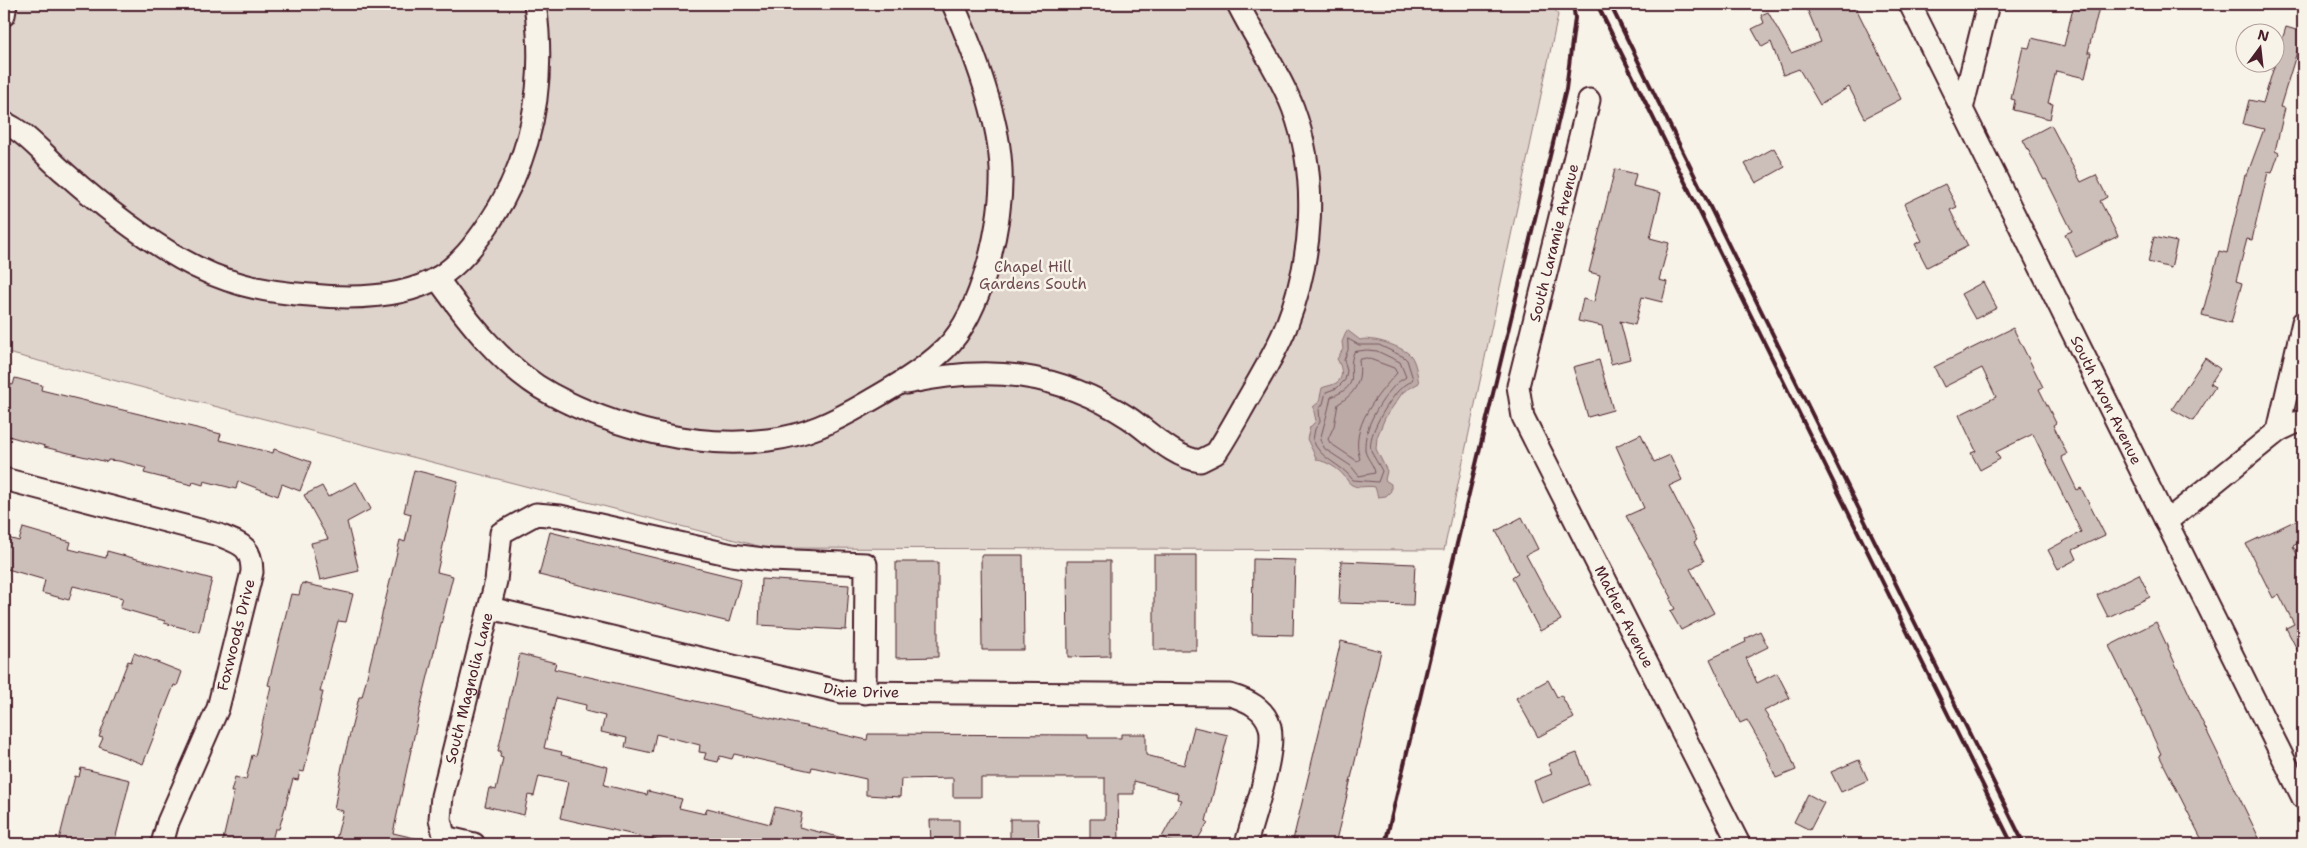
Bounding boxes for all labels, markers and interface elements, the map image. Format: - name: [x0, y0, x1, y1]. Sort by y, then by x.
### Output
- north arrow: [2234, 22, 2284, 72]
- text: N: [2256, 25, 2271, 46]
- street label: South Laramie Avenue: [1525, 162, 1583, 324]
- park label: Chapel Hill Gardens South: [979, 257, 1087, 294]
- street label: South Avon Avenue: [2066, 332, 2146, 468]
- street label: Mather Avenue: [1590, 562, 1658, 671]
- street label: Foxwoods Drive: [212, 577, 260, 693]
- street label: South Magnolia Lane: [440, 610, 498, 766]
- street label: Dixie Drive: [821, 678, 899, 702]

